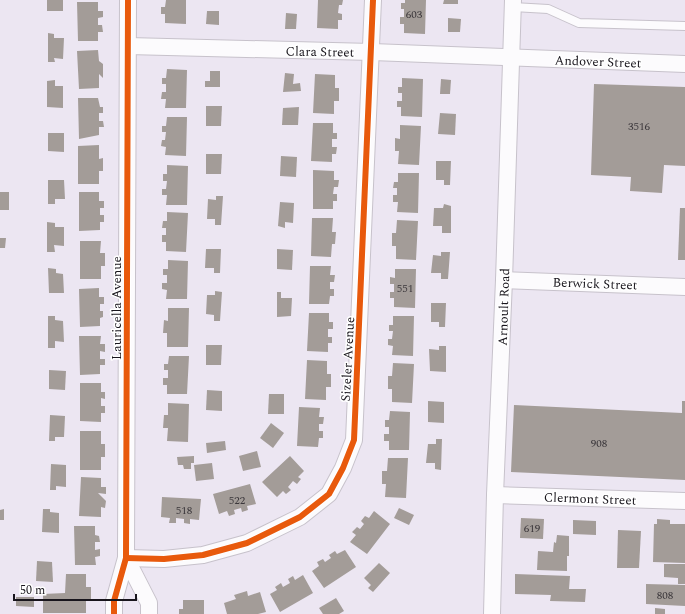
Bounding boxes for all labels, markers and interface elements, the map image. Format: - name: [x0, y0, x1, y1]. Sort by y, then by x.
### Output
- house number: 603: [406, 6, 423, 23]
- street label: Clara Street: [285, 41, 355, 63]
- street label: Andover Street: [554, 50, 642, 74]
- house number: 3516: [628, 118, 650, 135]
- street label: Lauricella Avenue: [107, 256, 127, 360]
- street label: Arnoult Road: [493, 268, 515, 346]
- street label: Berwick Street: [552, 273, 638, 295]
- house number: 551: [397, 280, 413, 297]
- street label: Sizeler Avenue: [336, 316, 360, 402]
- house number: 908: [591, 435, 608, 452]
- street label: Clermont Street: [543, 487, 637, 511]
- house number: 522: [229, 492, 246, 509]
- house number: 518: [176, 502, 193, 519]
- house number: 619: [524, 520, 541, 537]
- scale bar: [14, 576, 136, 602]
- text: 50 m: [20, 581, 45, 600]
- house number: 808: [657, 587, 674, 604]

